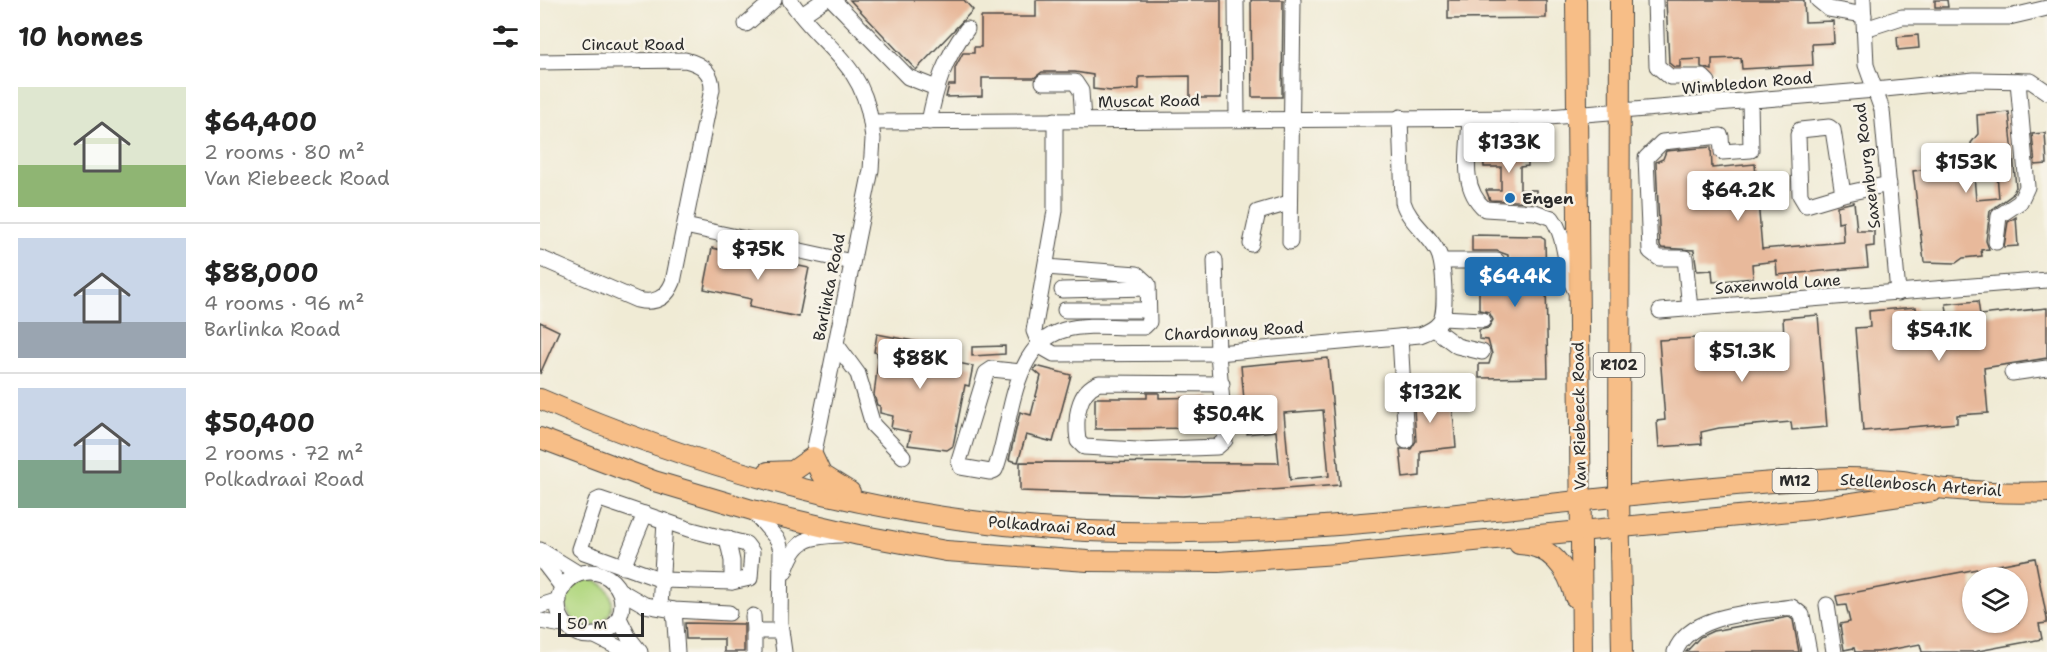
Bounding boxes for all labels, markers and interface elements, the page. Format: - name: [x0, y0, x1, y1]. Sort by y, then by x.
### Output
- text: 10 homes: [18, 19, 143, 54]
- icon: filters: [489, 20, 522, 53]
- street label: Cincaut Road: [581, 34, 685, 55]
- street label: Wimbledon Road: [1681, 67, 1813, 99]
- street label: Muscat Road: [1098, 90, 1200, 112]
- street label: Saxenburg Road: [1849, 102, 1885, 230]
- text: $64,400: [204, 104, 317, 139]
- icon: home: [66, 111, 138, 183]
- pin: $133K: [1467, 123, 1551, 174]
- text: $133K: [1478, 129, 1540, 155]
- text: 2 rooms · 80 m²: [204, 139, 365, 165]
- pin: $153K: [1924, 143, 2008, 194]
- text: $153K: [1935, 149, 1997, 175]
- text: Van Riebeeck Road: [204, 165, 390, 191]
- pin: $64.2K: [1689, 171, 1787, 222]
- text: $64.2K: [1701, 177, 1775, 203]
- place label: Engen: [1522, 188, 1574, 209]
- marker: Engen: [1503, 191, 1517, 205]
- pin: $75K: [722, 230, 794, 281]
- street label: Barlinka Road: [808, 231, 850, 343]
- text: $75K: [731, 236, 785, 262]
- text: $88,000: [204, 255, 319, 290]
- pin: $64.4K: [1466, 257, 1564, 308]
- icon: home: [66, 262, 138, 334]
- text: $64.4K: [1479, 263, 1551, 289]
- street label: Saxenwold Lane: [1714, 269, 1842, 299]
- text: 4 rooms · 96 m²: [204, 290, 365, 316]
- pin: $54.1K: [1890, 311, 1988, 362]
- text: Barlinka Road: [204, 316, 341, 342]
- street label: Chardonnay Road: [1164, 317, 1304, 345]
- text: $54.1K: [1906, 317, 1972, 343]
- pin: $51.3K: [1693, 332, 1791, 383]
- text: $51.3K: [1709, 338, 1775, 364]
- pin: $88K: [884, 339, 956, 390]
- street label: Van Riebeeck Road: [1567, 342, 1591, 490]
- text: $88K: [892, 345, 948, 371]
- road number: R102: [1594, 353, 1644, 377]
- pin: $132K: [1388, 373, 1472, 424]
- text: $132K: [1399, 379, 1461, 405]
- pin: $50.4K: [1179, 395, 1277, 446]
- text: $50.4K: [1192, 401, 1264, 427]
- text: $50,400: [204, 405, 315, 440]
- icon: home: [66, 412, 138, 484]
- text: 2 rooms · 72 m²: [204, 440, 363, 466]
- text: Polkadraai Road: [204, 466, 364, 492]
- road number: M12: [1772, 469, 1818, 493]
- street label: Stellenbosch Arterial: [1839, 469, 2003, 501]
- street label: Polkadraai Road: [987, 511, 1117, 541]
- map controls: [1962, 567, 2028, 633]
- button: layers: [1962, 567, 2028, 633]
- scale bar: [558, 610, 644, 638]
- text: 50 m: [567, 613, 607, 634]

